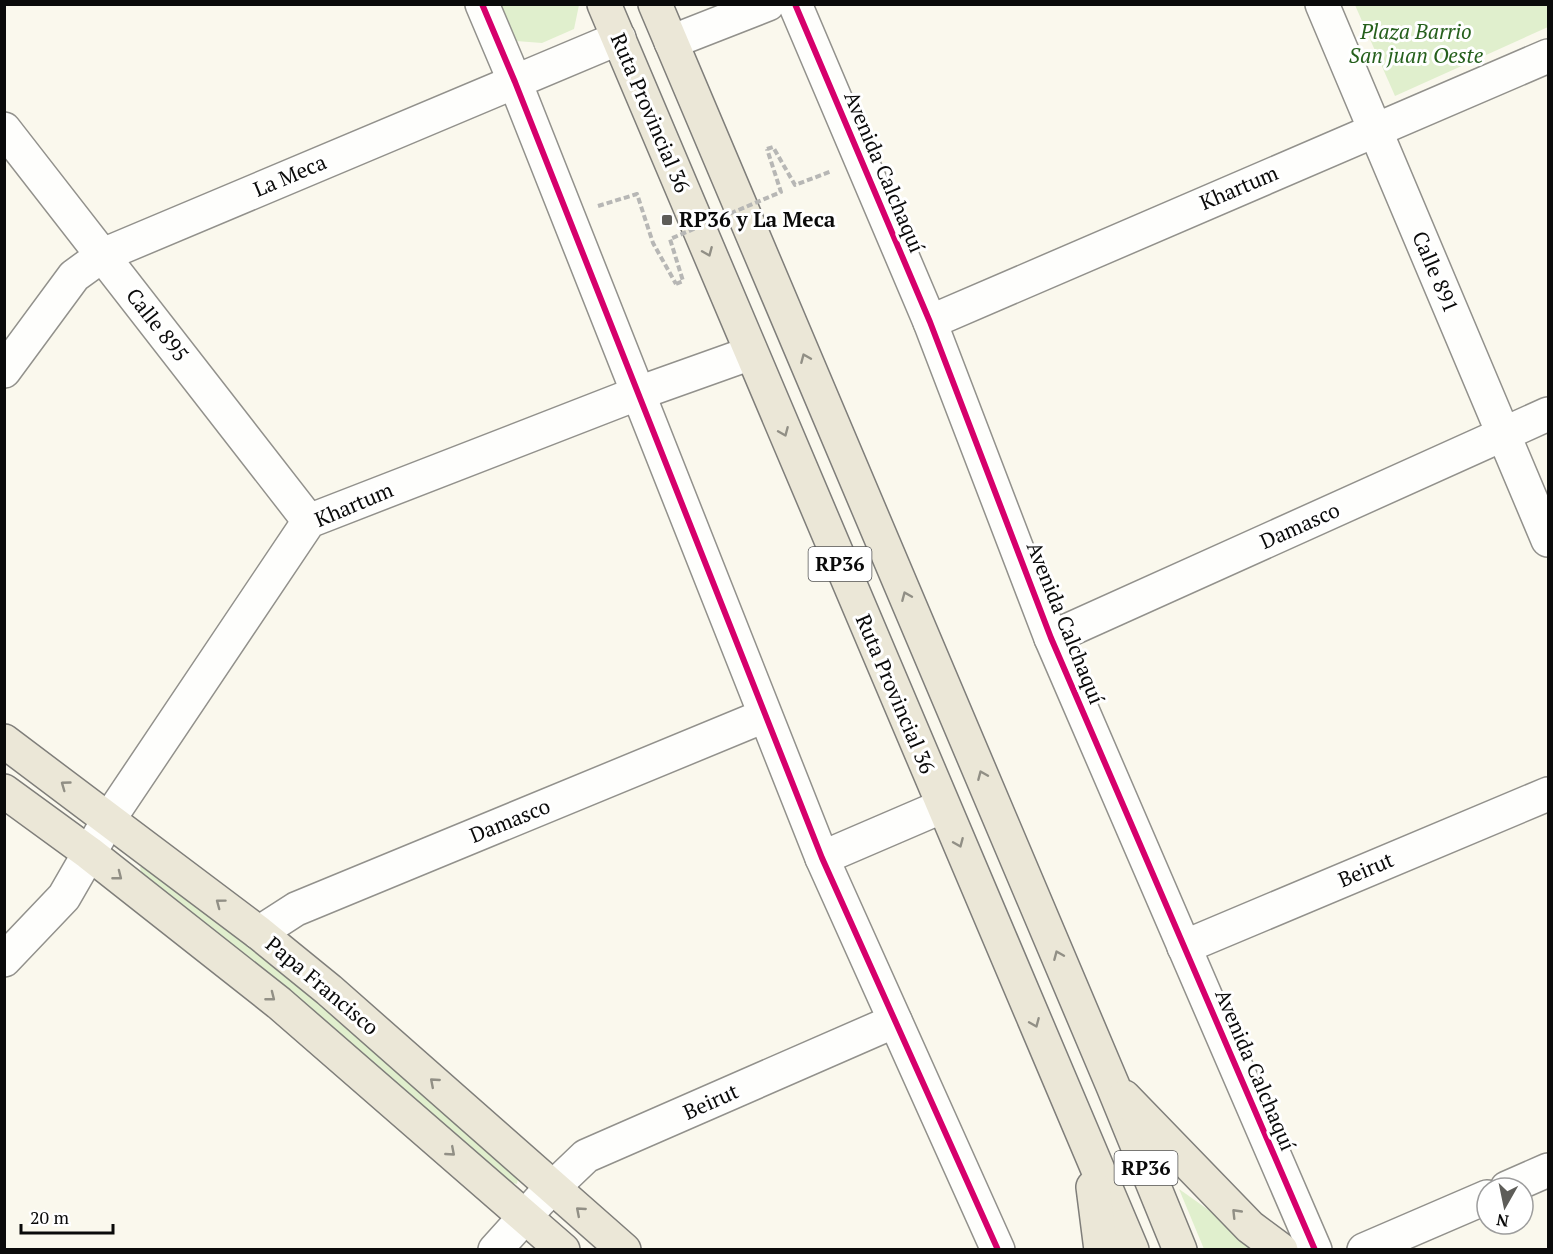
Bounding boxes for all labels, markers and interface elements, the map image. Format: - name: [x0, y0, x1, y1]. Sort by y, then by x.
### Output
- park label: Plaza Barrio San juan Oeste: [1349, 17, 1484, 69]
- street label: Ruta Provincial 36: [605, 29, 697, 197]
- street label: Avenida Calchaquí: [838, 87, 932, 257]
- street label: La Meca: [249, 147, 331, 203]
- street label: Khartum: [1195, 158, 1282, 216]
- place label: RP36 y La Meca: [679, 205, 836, 233]
- marker: RP36 y La Meca: [660, 213, 674, 227]
- street label: Calle 891: [1406, 227, 1466, 317]
- one-way arrow: [701, 246, 713, 257]
- street label: Calle 895: [120, 282, 195, 367]
- one-way arrow: [800, 354, 812, 365]
- one-way arrow: [777, 425, 789, 436]
- street label: Khartum: [310, 475, 397, 533]
- street label: Damasco: [1255, 495, 1344, 555]
- street label: Avenida Calchaquí: [1021, 537, 1112, 709]
- road number: RP36: [808, 547, 872, 581]
- one-way arrow: [901, 591, 913, 602]
- street label: Ruta Provincial 36: [850, 610, 942, 778]
- one-way arrow: [977, 771, 989, 782]
- one-way arrow: [60, 782, 71, 793]
- street label: Damasco: [465, 791, 554, 849]
- one-way arrow: [952, 837, 964, 848]
- street label: Beirut: [1334, 845, 1398, 893]
- one-way arrow: [112, 869, 123, 880]
- one-way arrow: [216, 900, 227, 911]
- street label: Papa Francisco: [260, 930, 385, 1041]
- one-way arrow: [1053, 950, 1065, 961]
- street label: Avenida Calchaquí: [1209, 985, 1303, 1155]
- one-way arrow: [265, 990, 276, 1001]
- one-way arrow: [1028, 1016, 1040, 1027]
- street label: Beirut: [679, 1076, 743, 1126]
- one-way arrow: [430, 1078, 441, 1089]
- one-way arrow: [444, 1145, 455, 1156]
- road number: RP36: [1114, 1151, 1178, 1185]
- north arrow: [1475, 1176, 1535, 1236]
- scale bar: [21, 1197, 112, 1235]
- text: 20 m: [30, 1205, 70, 1229]
- one-way arrow: [577, 1207, 587, 1218]
- one-way arrow: [1232, 1209, 1243, 1219]
- text: N: [1495, 1209, 1510, 1233]

